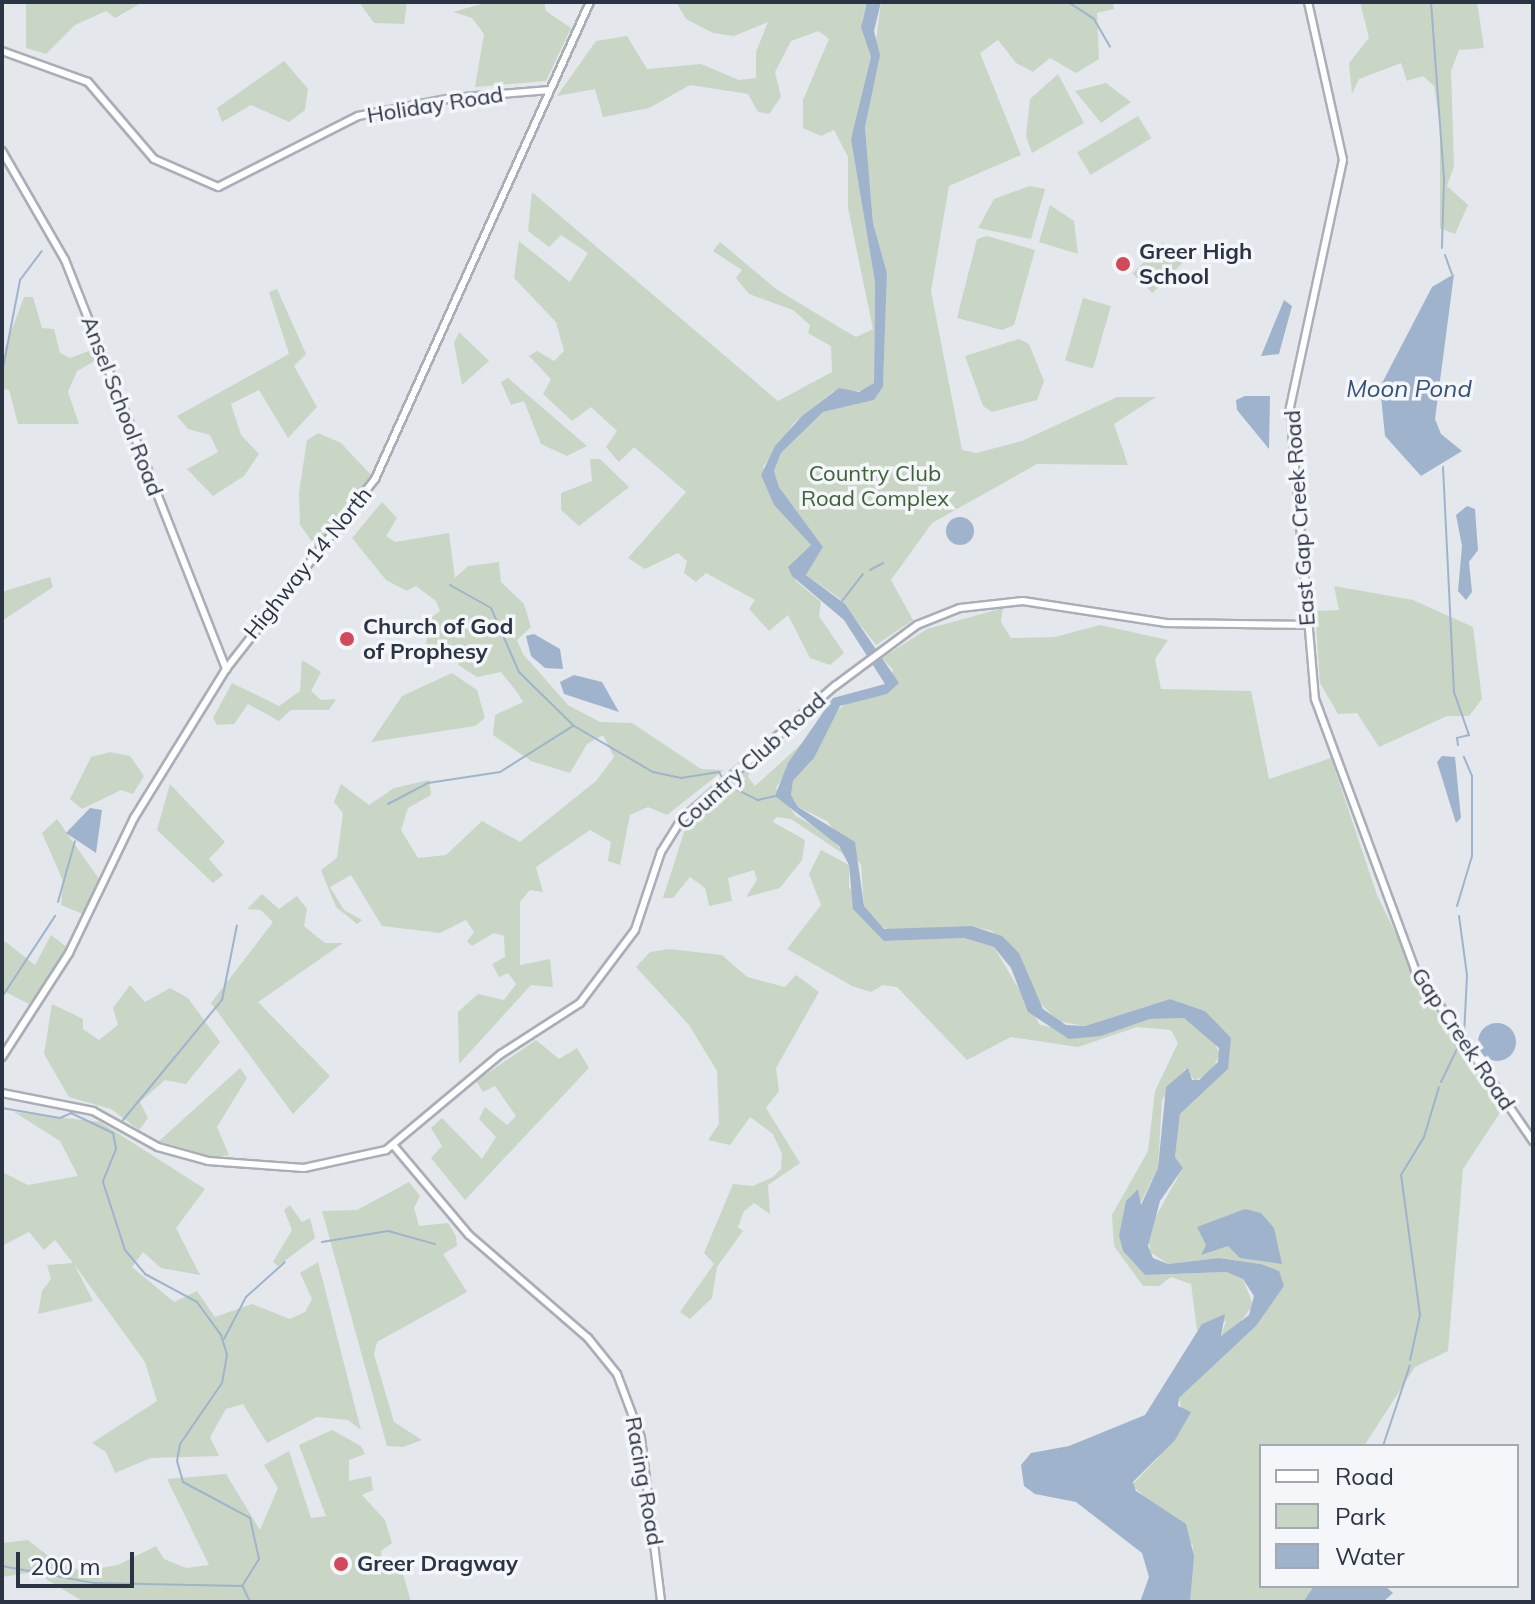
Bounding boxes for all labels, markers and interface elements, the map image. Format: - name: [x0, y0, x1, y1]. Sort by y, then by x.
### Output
- street label: Holiday Road: [365, 81, 505, 129]
- place label: Greer High School: [1139, 238, 1252, 290]
- marker: Greer High School: [1114, 255, 1132, 273]
- street label: Ansel School Road: [76, 312, 168, 500]
- water label: Moon Pond: [1346, 375, 1472, 403]
- street label: East Gap Creek Road: [1279, 409, 1321, 627]
- park label: Country Club Road Complex: [801, 460, 949, 512]
- street label: Highway 14 North: [239, 482, 377, 644]
- place label: Church of God of Prophesy: [363, 613, 513, 664]
- marker: Church of God of Prophesy: [338, 630, 356, 648]
- street label: Country Club Road: [671, 687, 831, 835]
- street label: Gap Creek Road: [1406, 963, 1520, 1115]
- street label: Racing Road: [620, 1415, 668, 1547]
- legend: [1259, 1444, 1519, 1588]
- text: Road: [1335, 1461, 1394, 1491]
- text: Park: [1335, 1501, 1386, 1531]
- scale bar: [20, 1536, 138, 1586]
- text: Water: [1335, 1541, 1405, 1571]
- text: 200 m: [30, 1551, 101, 1581]
- place label: Greer Dragway: [357, 1551, 518, 1577]
- marker: Greer Dragway: [332, 1555, 350, 1573]

